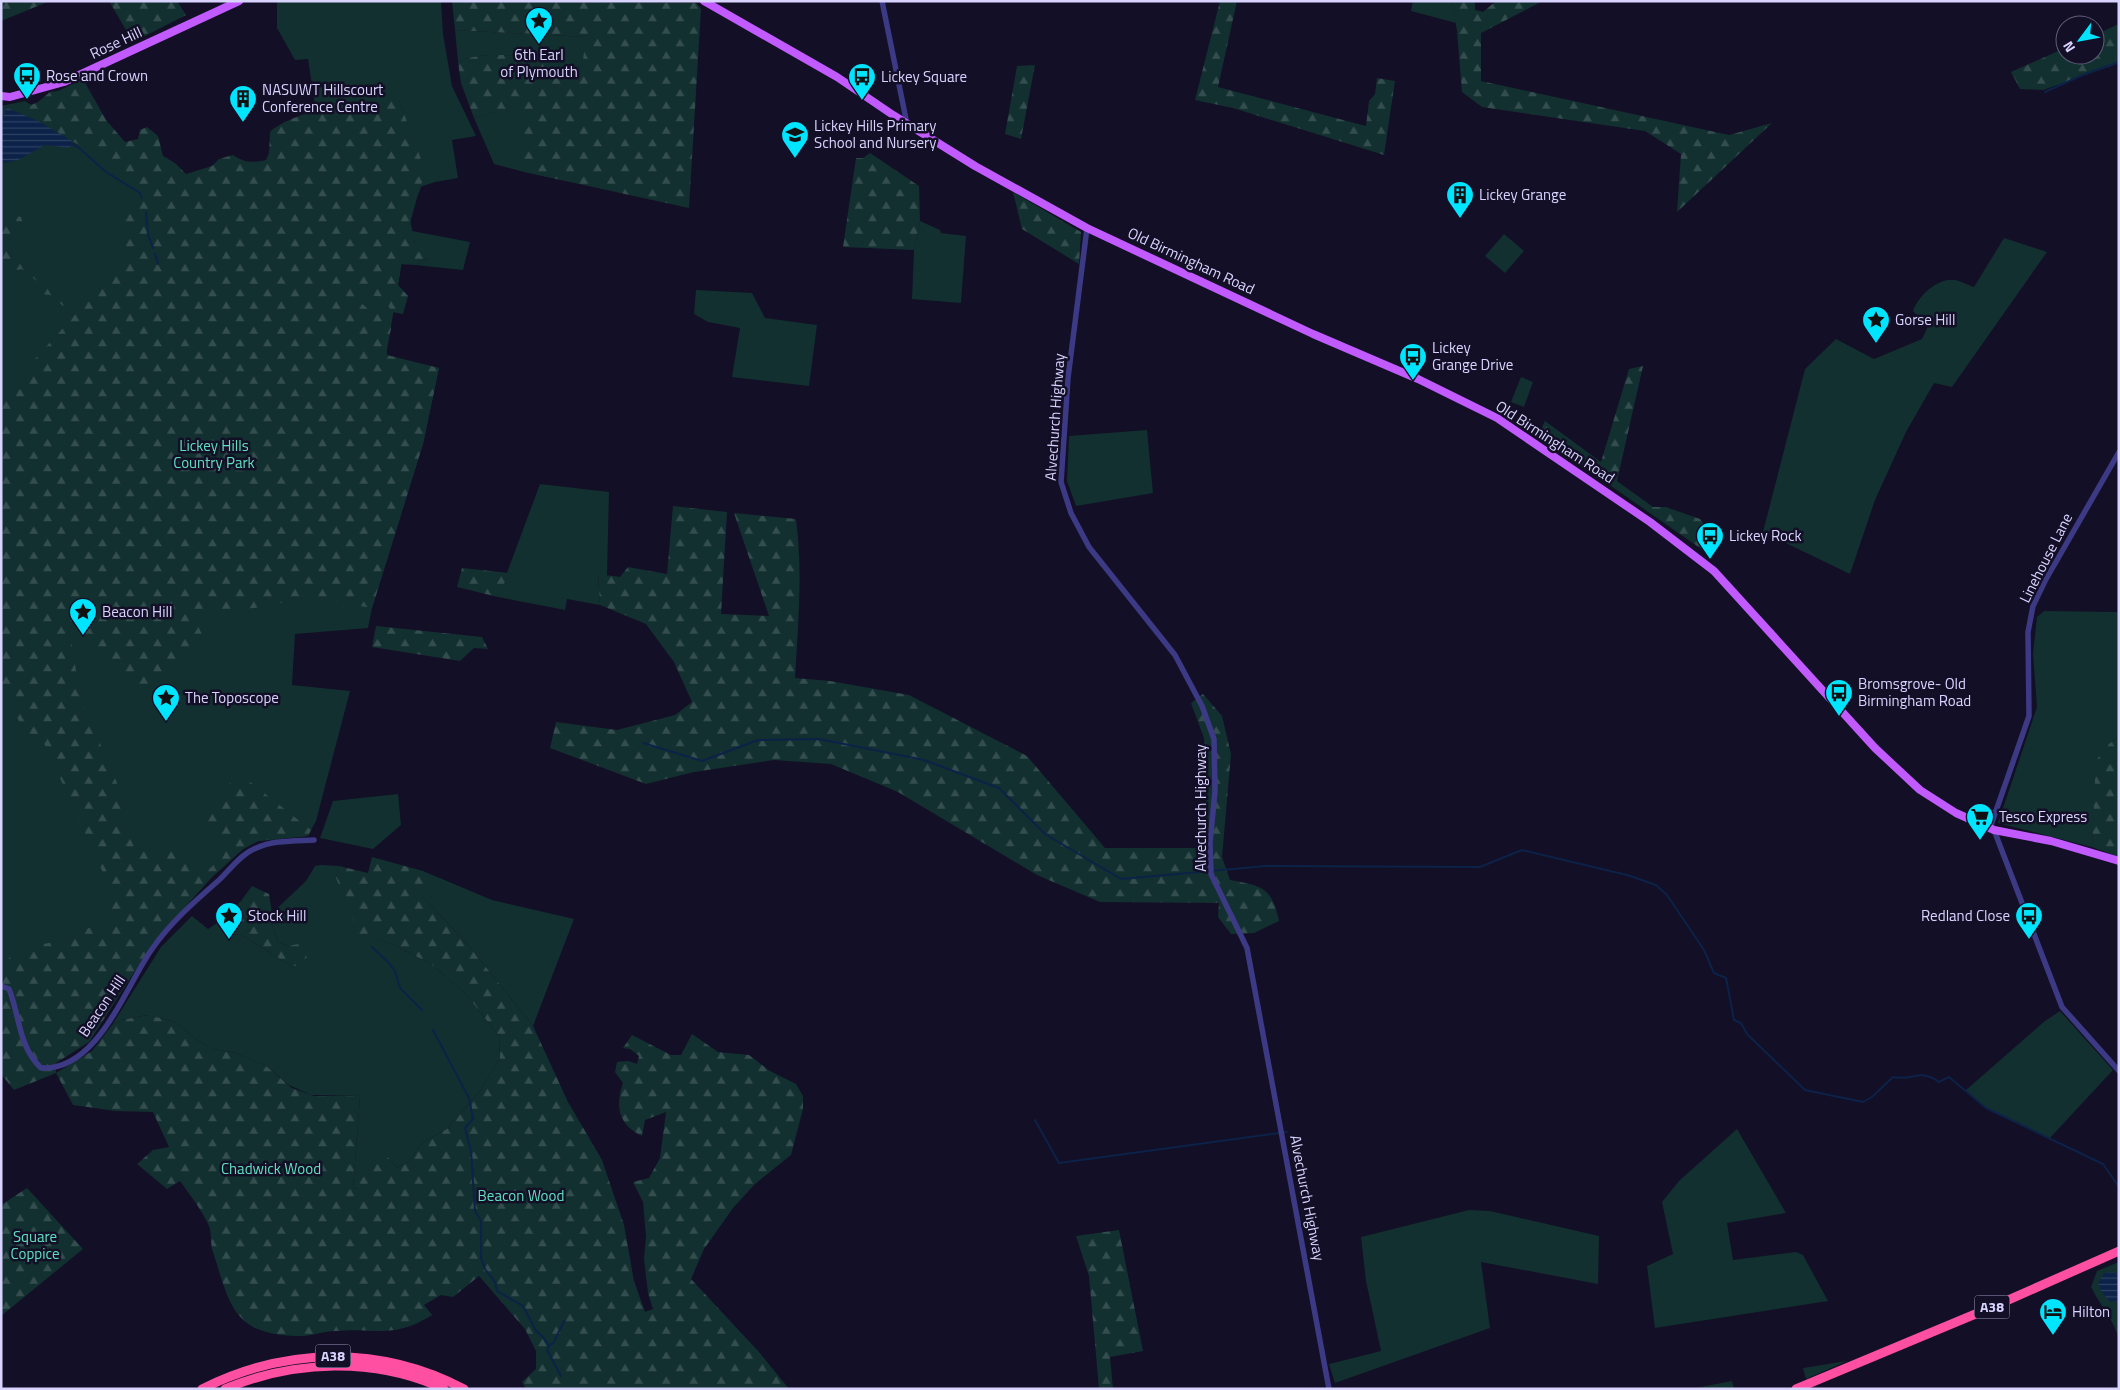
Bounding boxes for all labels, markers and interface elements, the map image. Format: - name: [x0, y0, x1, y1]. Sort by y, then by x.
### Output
- place icon: 6th Earl of Plymouth: [524, 6, 554, 45]
- north arrow: [2055, 15, 2105, 65]
- street label: Rose Hill: [86, 20, 146, 65]
- text: N: [2057, 37, 2080, 57]
- place label: 6th Earl of Plymouth: [500, 43, 578, 83]
- bus stop icon: Rose and Crown: [12, 61, 42, 100]
- bus stop icon: Lickey Square: [847, 62, 877, 101]
- place label: Rose and Crown: [46, 64, 148, 87]
- place label: Lickey Square: [881, 65, 967, 88]
- place label: NASUWT Hillscourt Conference Centre: [262, 78, 384, 118]
- building icon: NASUWT Hillscourt Conference Centre: [228, 84, 258, 123]
- place label: Lickey Hills Primary School and Nursery: [814, 114, 936, 154]
- school or university icon: Lickey Hills Primary School and Nursery: [780, 120, 810, 159]
- building icon: Lickey Grange: [1445, 180, 1475, 219]
- place label: Lickey Grange: [1479, 183, 1566, 206]
- street label: Old Birmingham Road: [1124, 221, 1259, 300]
- place icon: Gorse Hill: [1861, 305, 1891, 344]
- place label: Gorse Hill: [1895, 308, 1956, 331]
- place label: Lickey Grange Drive: [1432, 336, 1513, 376]
- bus stop icon: Lickey Grange Drive: [1398, 342, 1428, 381]
- street label: Alvechurch Highway: [1039, 352, 1070, 481]
- street label: Old Birmingham Road: [1491, 394, 1619, 489]
- park label: Lickey Hills Country Park: [173, 434, 255, 474]
- street label: Linehouse Lane: [2013, 509, 2078, 607]
- bus stop icon: Lickey Rock: [1695, 521, 1725, 560]
- place label: Lickey Rock: [1729, 524, 1802, 547]
- place icon: Beacon Hill: [68, 597, 98, 636]
- place label: Beacon Hill: [102, 600, 172, 623]
- place label: Bromsgrove- Old Birmingham Road: [1858, 672, 1971, 712]
- bus stop icon: Bromsgrove- Old Birmingham Road: [1824, 678, 1854, 717]
- place icon: The Toposcope: [151, 683, 181, 722]
- place label: The Toposcope: [185, 686, 279, 709]
- street label: Alvechurch Highway: [1189, 744, 1212, 872]
- supermarket icon: Tesco Express: [1965, 802, 1995, 841]
- place label: Tesco Express: [1999, 805, 2087, 828]
- place icon: Stock Hill: [214, 901, 244, 940]
- bus stop icon: Redland Close: [2014, 901, 2044, 940]
- place label: Stock Hill: [248, 904, 307, 927]
- place label: Redland Close: [1921, 904, 2010, 927]
- street label: Beacon Hill: [72, 970, 131, 1041]
- street label: Alvechurch Highway: [1284, 1133, 1331, 1263]
- park label: Chadwick Wood: [221, 1157, 321, 1180]
- park label: Beacon Wood: [478, 1184, 564, 1207]
- park label: Square Coppice: [10, 1225, 60, 1265]
- road number: A38: [1974, 1295, 2010, 1318]
- hotel icon: Hilton: [2038, 1297, 2068, 1336]
- place label: Hilton: [2072, 1300, 2110, 1323]
- road number: A38: [316, 1344, 350, 1368]

